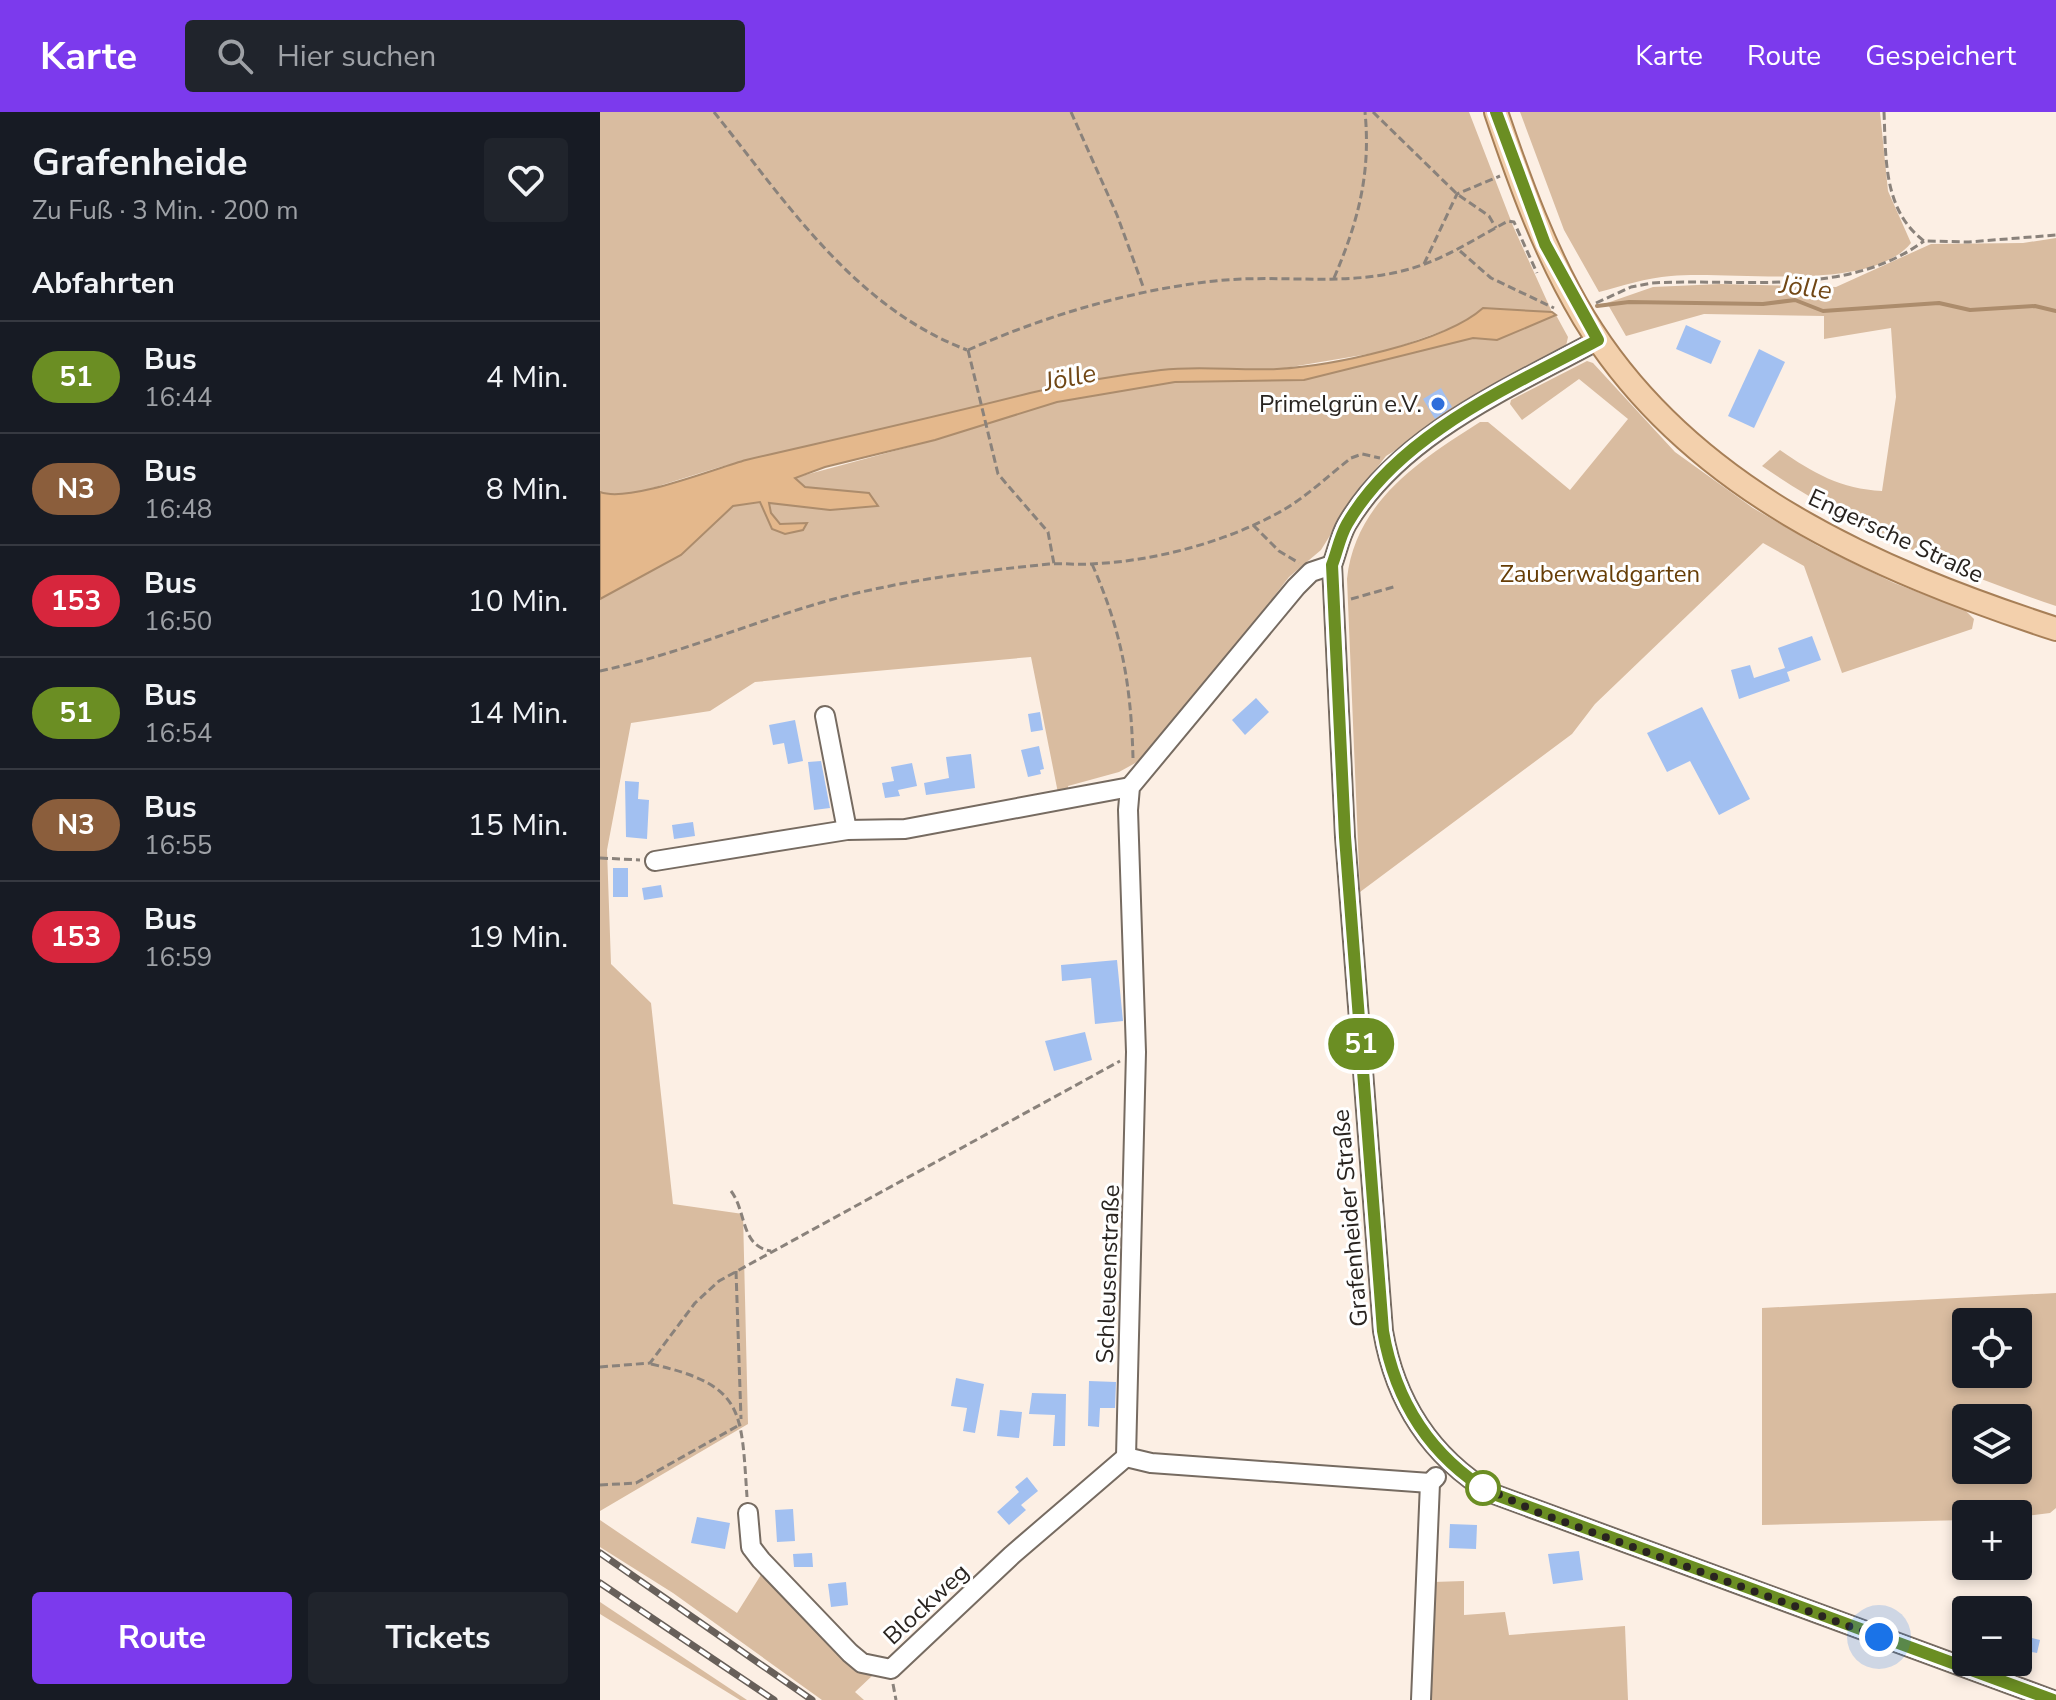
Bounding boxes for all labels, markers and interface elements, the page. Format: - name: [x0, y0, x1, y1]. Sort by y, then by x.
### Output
- search box: [185, 20, 745, 92]
- text: Karte: [40, 31, 137, 82]
- icon: search: [213, 34, 257, 78]
- text: Hier suchen: [277, 36, 436, 77]
- text: Karte: [1635, 37, 1703, 75]
- text: Route: [1747, 37, 1821, 75]
- text: Gespeichert: [1865, 37, 2016, 75]
- text: Grafenheide: [32, 137, 248, 188]
- button: heart: [484, 138, 568, 222]
- text: Zu Fuß · 3 Min. · 200 m: [32, 193, 298, 228]
- text: Abfahrten: [32, 263, 175, 304]
- water label: Jölle: [1776, 267, 1834, 308]
- text: Bus: [144, 339, 197, 380]
- water label: Jölle: [1039, 355, 1099, 400]
- text: 4 Min.: [486, 357, 568, 398]
- text: 51: [59, 358, 93, 396]
- text: 16:44: [144, 380, 212, 415]
- place label: Primelgrün e.V.: [1259, 388, 1422, 420]
- marker: Primelgrün e.V.: [1429, 395, 1447, 413]
- text: Bus: [144, 451, 197, 492]
- text: 8 Min.: [486, 469, 568, 510]
- text: N3: [57, 470, 95, 508]
- street label: Engersche Straße: [1803, 481, 1989, 591]
- text: 16:48: [144, 492, 212, 527]
- park label: Zauberwaldgarten: [1500, 558, 1700, 590]
- text: Bus: [144, 563, 197, 604]
- text: 10 Min.: [468, 581, 568, 622]
- text: 153: [51, 582, 101, 620]
- text: 16:50: [144, 604, 212, 639]
- text: Bus: [144, 675, 197, 716]
- text: 14 Min.: [468, 693, 568, 734]
- text: 51: [59, 694, 93, 732]
- text: 16:54: [144, 716, 212, 751]
- text: Bus: [144, 787, 197, 828]
- text: 15 Min.: [468, 805, 568, 846]
- text: N3: [57, 806, 95, 844]
- text: 16:55: [144, 828, 212, 863]
- text: Bus: [144, 899, 197, 940]
- text: 19 Min.: [468, 917, 568, 958]
- text: 153: [51, 918, 101, 956]
- text: 16:59: [144, 940, 212, 975]
- line badge: 51: [1325, 1018, 1397, 1070]
- text: 51: [1344, 1025, 1378, 1063]
- street label: Grafenheider Straße: [1325, 1108, 1375, 1328]
- street label: Schleusenstraße: [1089, 1184, 1127, 1364]
- map controls: [1952, 1308, 2032, 1676]
- button: locate: [1952, 1308, 2032, 1388]
- button: layers: [1952, 1404, 2032, 1484]
- unlabelled marker: [1466, 1471, 1500, 1505]
- button: +: [1952, 1500, 2032, 1580]
- street label: Blockweg: [876, 1556, 976, 1652]
- button: Route: [32, 1592, 292, 1684]
- button: Tickets: [308, 1592, 568, 1684]
- button: −: [1952, 1596, 2032, 1676]
- your location: [1859, 1617, 1899, 1657]

